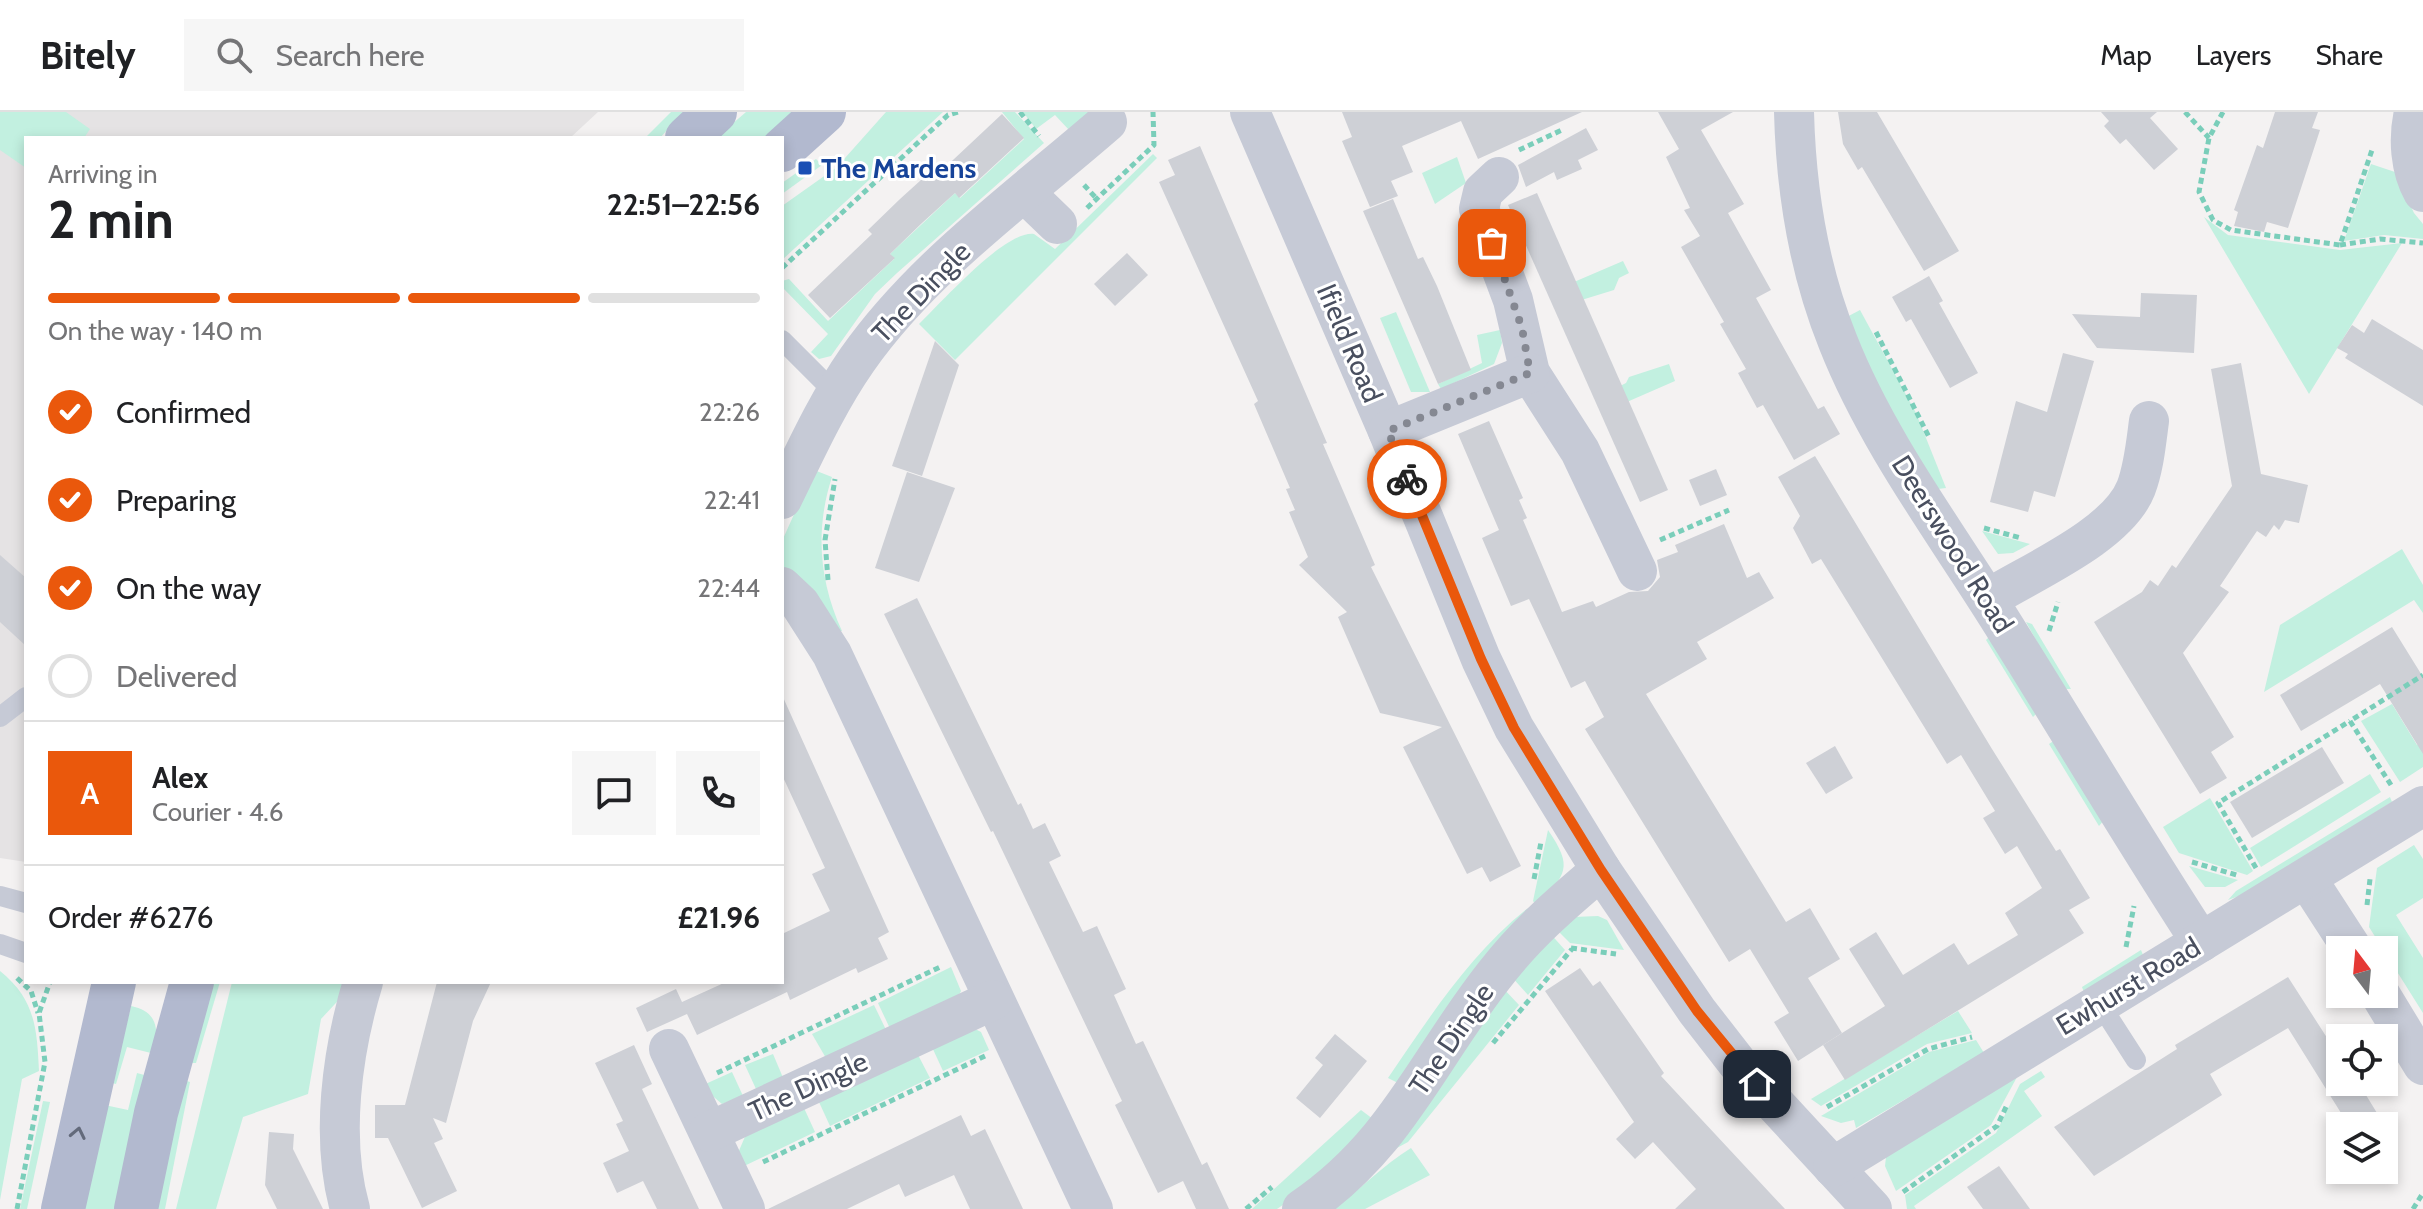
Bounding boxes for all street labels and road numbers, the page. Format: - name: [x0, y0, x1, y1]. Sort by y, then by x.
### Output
- street label: The Dingle: [865, 234, 977, 350]
- street label: Ifield Road: [1310, 279, 1390, 407]
- street label: Deerswood Road: [1885, 449, 2021, 639]
- street label: Ewhurst Road: [2050, 930, 2206, 1042]
- street label: The Dingle: [1401, 977, 1501, 1101]
- street label: The Dingle: [743, 1044, 873, 1128]

